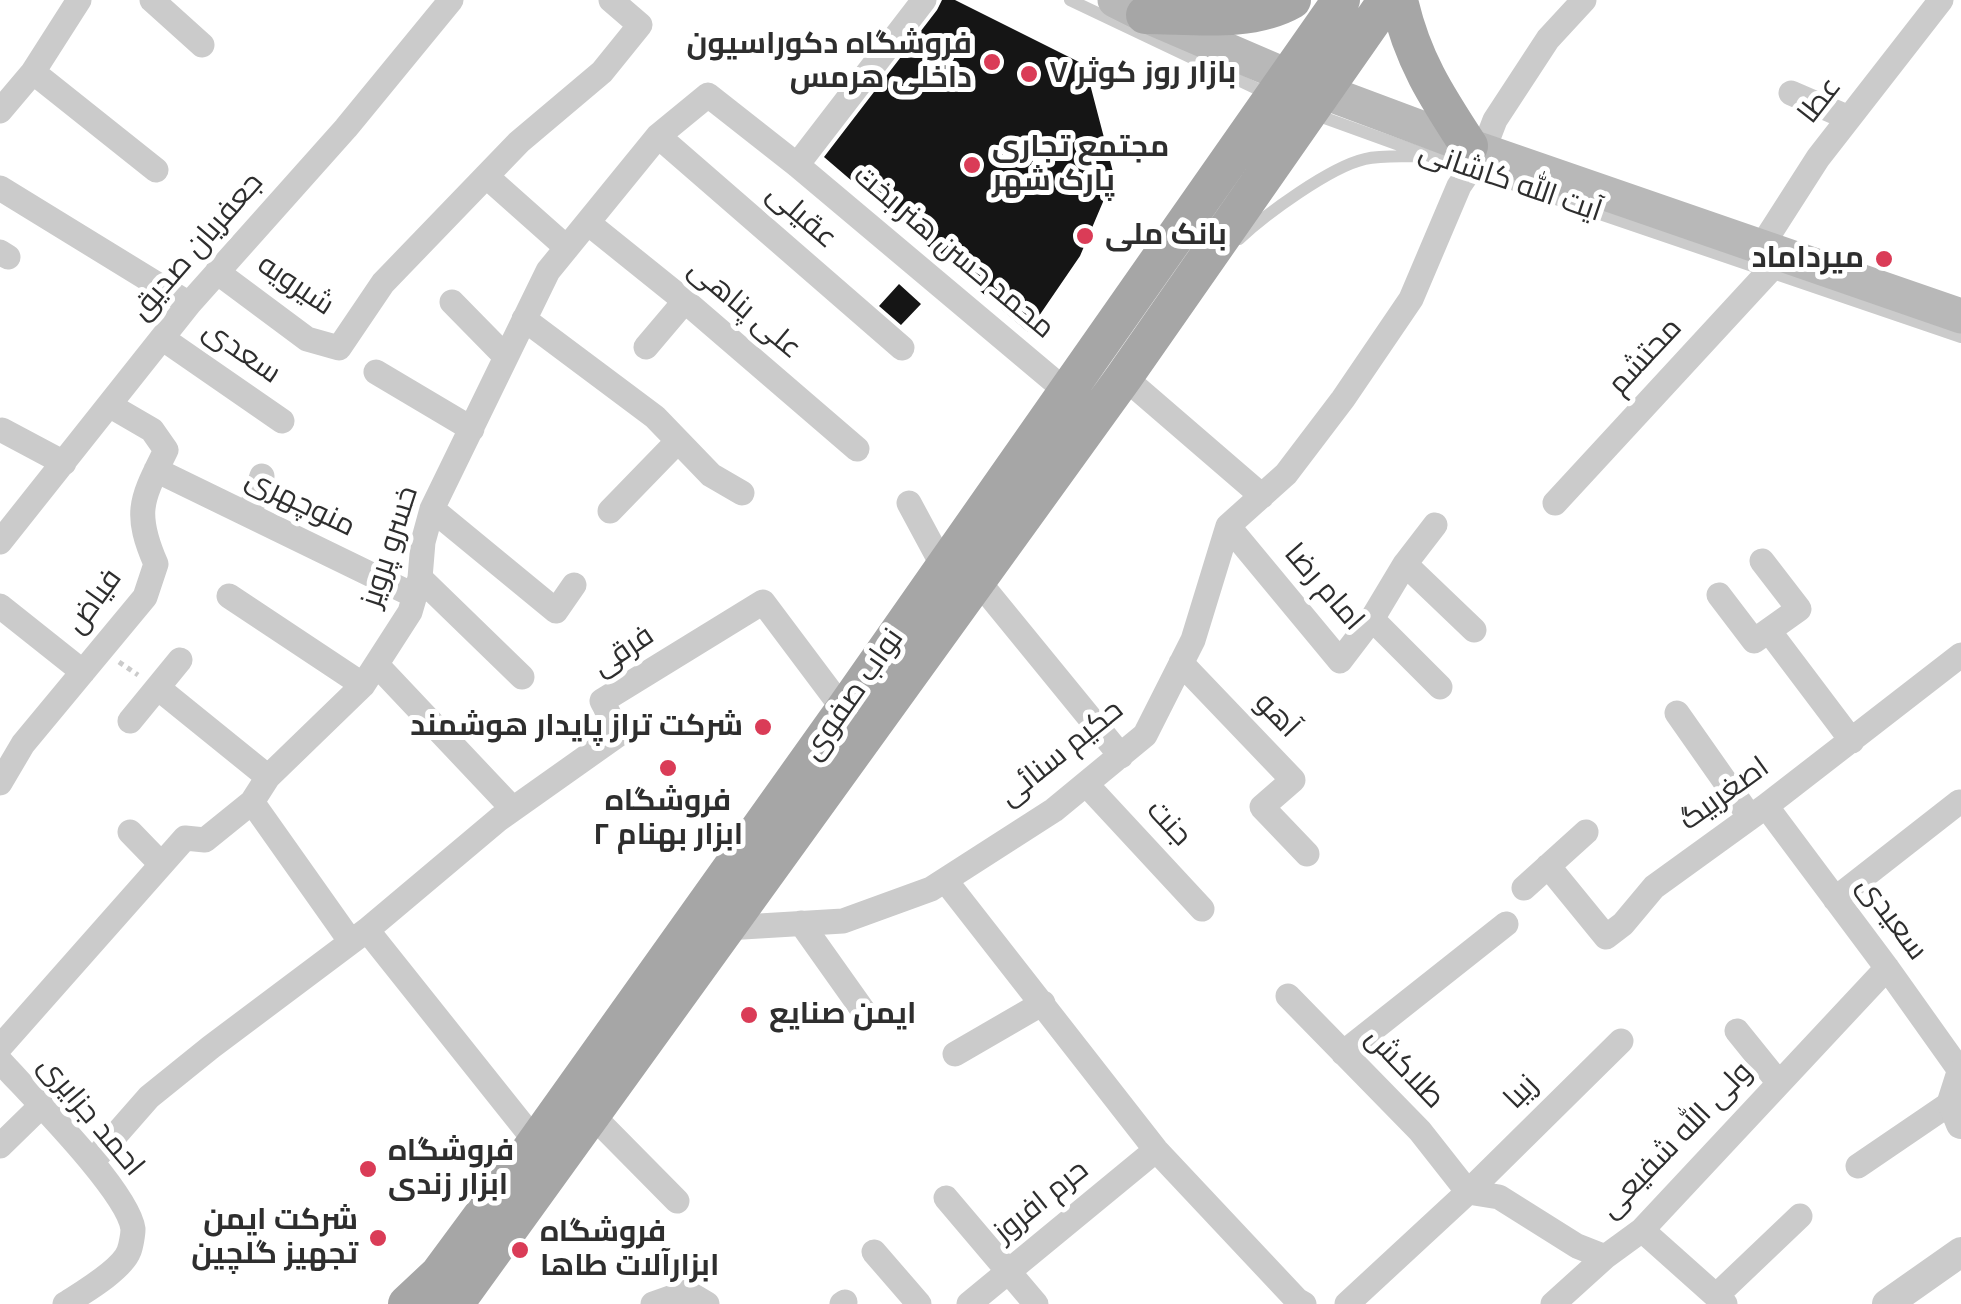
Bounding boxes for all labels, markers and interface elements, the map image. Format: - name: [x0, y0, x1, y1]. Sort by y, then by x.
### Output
- place label: فروشگاه دکوراسیون داخلی هرمس: [687, 27, 972, 98]
- marker: فروشگاه دکوراسیون داخلی هرمس: [981, 51, 1003, 73]
- place label: بازار روز کوثر ۷: [1049, 56, 1236, 92]
- marker: بازار روز کوثر ۷: [1018, 63, 1040, 85]
- street label: عطا: [1792, 71, 1850, 131]
- place label: مجتمع تجاری پارک شهر: [992, 130, 1169, 200]
- street label: آیت الله کاشانی: [1414, 135, 1606, 231]
- marker: مجتمع تجاری پارک شهر: [961, 154, 983, 176]
- street label: محمد حسن هنر بخت: [845, 158, 1061, 348]
- street label: جعفریان صدیق: [124, 166, 272, 328]
- street label: عقیلی: [758, 177, 844, 257]
- place label: بانک ملی: [1105, 218, 1227, 254]
- marker: بانک ملی: [1074, 225, 1096, 247]
- place label: میرداماد: [1752, 241, 1864, 277]
- street label: شیرویه: [250, 247, 340, 325]
- marker: میرداماد: [1873, 248, 1895, 270]
- street label: علی پناهی: [680, 252, 808, 368]
- street label: محتشم: [1602, 311, 1690, 403]
- street label: سعدی: [195, 313, 287, 393]
- street label: منوچهری: [239, 462, 361, 546]
- street label: خسرو پرویز: [355, 482, 427, 612]
- street label: امام رضا: [1275, 537, 1371, 639]
- street label: فیاض: [59, 562, 131, 642]
- street label: فرقی: [587, 619, 661, 685]
- street label: نواب صفوی: [796, 622, 912, 768]
- street label: آهو: [1246, 686, 1306, 746]
- street label: حکیم سنائی: [993, 693, 1131, 815]
- place label: شرکت تراز پایدار هوشمند: [410, 709, 743, 745]
- marker: شرکت تراز پایدار هوشمند: [752, 716, 774, 738]
- street label: اصغربیگ: [1673, 750, 1777, 840]
- marker: فروشگاه ابزار بهنام ۲: [657, 757, 679, 779]
- place label: فروشگاه ابزار بهنام ۲: [593, 784, 743, 854]
- street label: جنت: [1138, 793, 1198, 855]
- street label: سعیدی: [1848, 870, 1934, 968]
- place label: ایمن صنایع: [769, 997, 916, 1033]
- marker: ایمن صنایع: [738, 1004, 760, 1026]
- street label: طلاکش: [1357, 1021, 1451, 1117]
- street label: احمد جزایری: [29, 1049, 151, 1185]
- street label: ولی الله شفیعی: [1593, 1055, 1761, 1227]
- street label: زیبا: [1497, 1068, 1547, 1118]
- place label: فروشگاه ابزار زندی: [388, 1134, 514, 1204]
- street label: حرم افروز: [987, 1153, 1097, 1251]
- marker: فروشگاه ابزار زندی: [357, 1158, 379, 1180]
- place label: شرکت ایمن تجهیز گلچین: [191, 1203, 358, 1274]
- place label: فروشگاه ابزارآلات طاها: [540, 1215, 719, 1286]
- marker: شرکت ایمن تجهیز گلچین: [367, 1227, 389, 1249]
- marker: فروشگاه ابزارآلات طاها: [509, 1239, 531, 1261]

